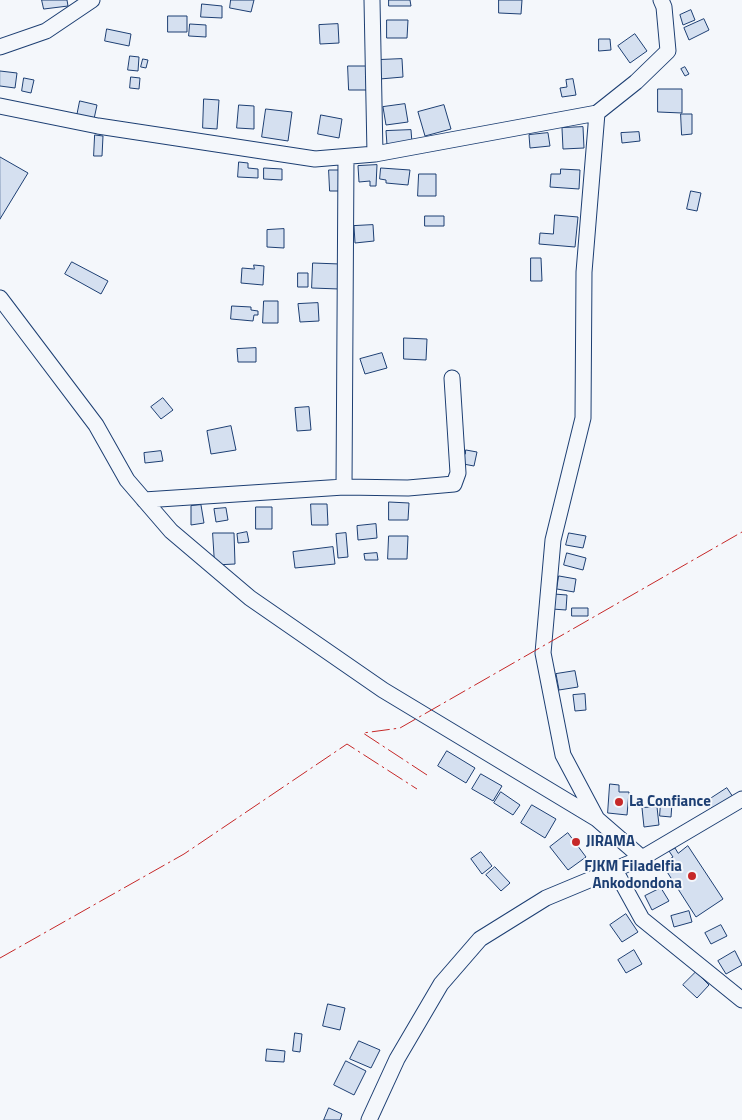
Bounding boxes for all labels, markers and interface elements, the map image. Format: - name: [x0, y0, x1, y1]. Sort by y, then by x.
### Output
- place label: La Confiance: [629, 793, 711, 811]
- marker: La Confiance: [613, 796, 625, 808]
- place label: JIRAMA: [586, 833, 635, 851]
- marker: JIRAMA: [570, 836, 582, 848]
- place label: FJKM Filadelfia Ankodondona: [584, 858, 682, 893]
- marker: FJKM Filadelfia Ankodondona: [686, 870, 698, 882]

